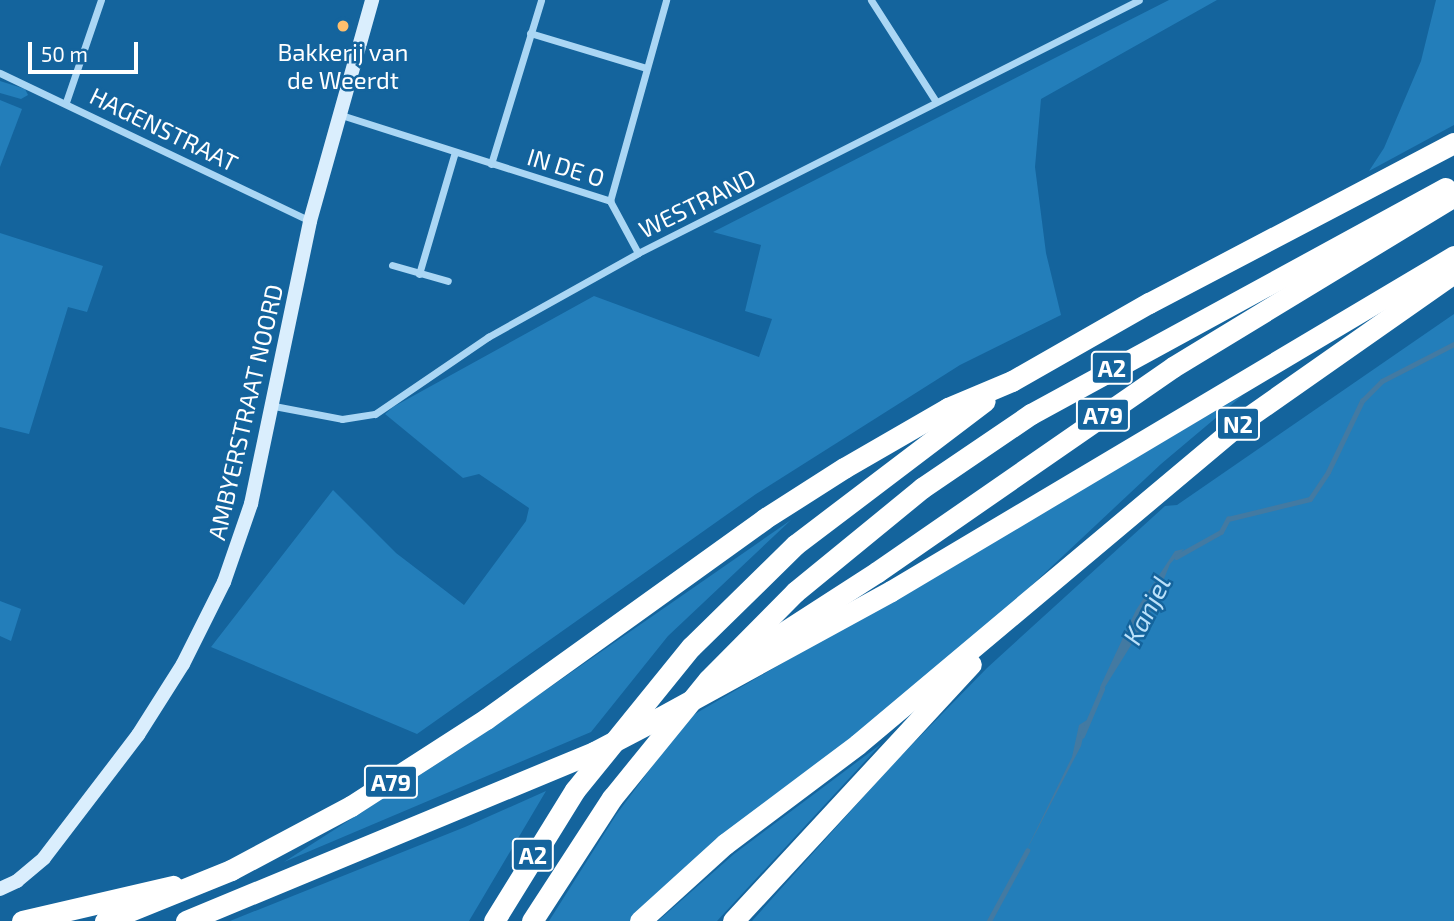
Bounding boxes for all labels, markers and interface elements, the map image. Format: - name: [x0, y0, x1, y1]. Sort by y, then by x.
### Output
- marker: Bakkerij van de Weerdt: [335, 18, 351, 34]
- scale bar: [32, 28, 142, 72]
- place label: Bakkerij van de Weerdt: [277, 38, 409, 94]
- text: 50 m: [41, 41, 88, 66]
- street label: HAGENSTRAAT: [85, 81, 243, 177]
- street label: IN DE O: [524, 142, 608, 192]
- street label: WESTRAND: [634, 162, 760, 244]
- street label: AMBYERSTRAAT NOORD: [201, 281, 289, 543]
- road number: A2: [1089, 348, 1135, 388]
- road number: A79: [1075, 396, 1131, 434]
- road number: N2: [1215, 404, 1261, 444]
- water label: Kanjel: [1116, 570, 1176, 650]
- road number: A79: [363, 762, 419, 802]
- road number: A2: [510, 835, 556, 874]

